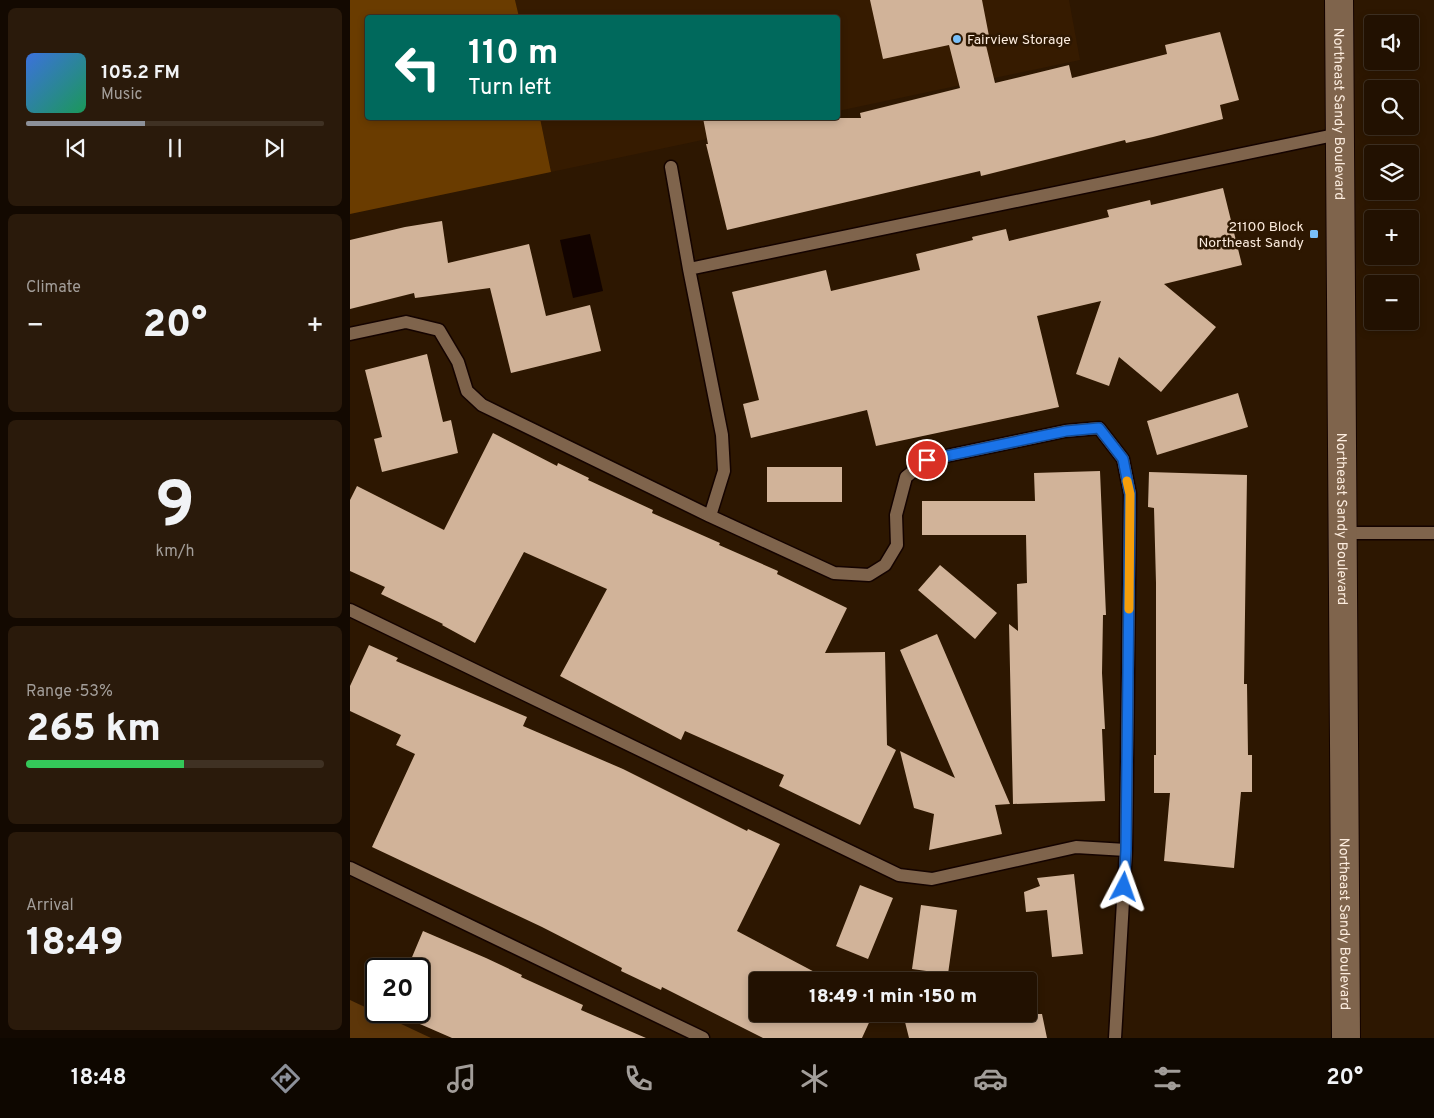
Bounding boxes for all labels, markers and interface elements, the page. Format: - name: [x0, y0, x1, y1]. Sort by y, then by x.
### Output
- map controls: [1364, 15, 1419, 330]
- button: sound: [1364, 15, 1419, 70]
- street label: Northeast Sandy Boulevard: [1329, 28, 1347, 200]
- text: 110 m: [468, 32, 558, 76]
- place label: Fairview Storage: [967, 32, 1071, 49]
- marker: Fairview Storage: [951, 33, 963, 45]
- icon: left: [385, 35, 450, 100]
- text: 105.2 FM: [101, 61, 180, 85]
- text: Turn left: [468, 75, 551, 102]
- button: search: [1364, 80, 1419, 135]
- text: Music: [101, 85, 142, 105]
- icon: previous: [62, 134, 90, 162]
- icon: pause: [161, 134, 189, 162]
- icon: next: [260, 134, 288, 162]
- button: layers: [1364, 145, 1419, 200]
- button: +: [1364, 210, 1419, 265]
- place label: 21100 Block Northeast Sandy: [1198, 219, 1304, 252]
- marker: 21100 Block Northeast Sandy: [1308, 228, 1320, 240]
- button: −: [1364, 275, 1419, 330]
- text: Climate: [26, 278, 81, 298]
- text: 20°: [143, 302, 207, 351]
- text: −: [26, 309, 44, 345]
- text: +: [306, 309, 324, 345]
- street label: Northeast Sandy Boulevard: [1332, 433, 1350, 605]
- pin: [906, 439, 948, 481]
- icon: arrive: [913, 446, 941, 474]
- text: 9: [155, 468, 195, 550]
- text: km/h: [156, 542, 194, 562]
- text: Range · 53%: [26, 682, 113, 702]
- text: 265 km: [26, 706, 161, 755]
- street label: Northeast Sandy Boulevard: [1335, 838, 1353, 1010]
- position arrow: [1097, 860, 1149, 912]
- text: Arrival: [26, 896, 74, 916]
- text: 18:49: [26, 920, 124, 969]
- speed limit sign: 20: [365, 958, 430, 1023]
- text: 18:49 · 1 min · 150 m: [809, 985, 977, 1009]
- icon: directions: [268, 1061, 303, 1096]
- icon: music: [444, 1061, 479, 1096]
- icon: phone: [621, 1061, 656, 1096]
- icon: climate: [797, 1061, 832, 1096]
- icon: car: [973, 1061, 1008, 1096]
- icon: filters: [1150, 1061, 1185, 1096]
- text: 18:48: [71, 1065, 127, 1092]
- text: 20°: [1326, 1065, 1363, 1092]

